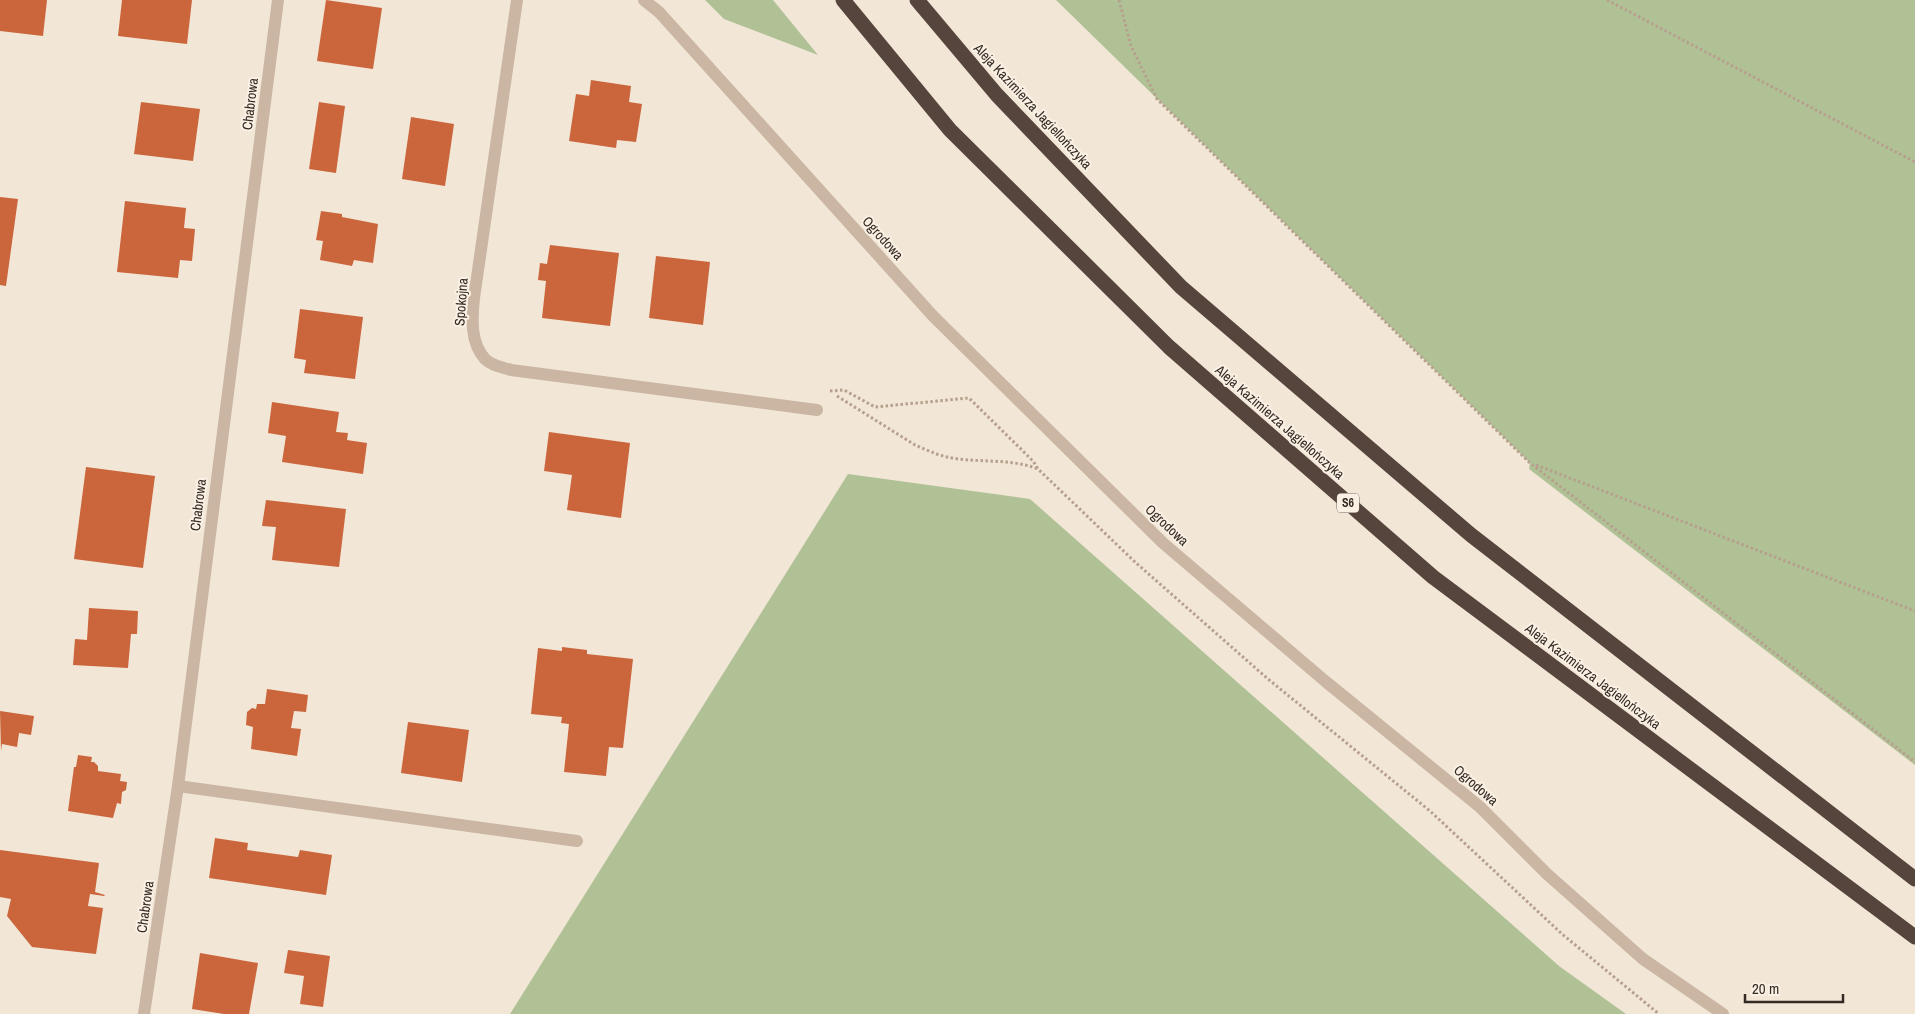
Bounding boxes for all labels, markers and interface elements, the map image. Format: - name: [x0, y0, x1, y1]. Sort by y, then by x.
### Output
- street label: Aleja Kazimierza Jagiellończyka: [969, 39, 1096, 173]
- street label: Chabrowa: [238, 76, 262, 131]
- street label: Ogrodowa: [859, 212, 908, 264]
- street label: Spokojna: [450, 277, 472, 327]
- street label: Aleja Kazimierza Jagiellończyka: [1211, 360, 1349, 483]
- street label: Chabrowa: [186, 477, 210, 532]
- road number: S6: [1337, 493, 1359, 512]
- street label: Ogrodowa: [1141, 500, 1193, 550]
- street label: Aleja Kazimierza Jagiellończyka: [1521, 618, 1665, 733]
- street label: Ogrodowa: [1450, 761, 1502, 810]
- street label: Chabrowa: [132, 879, 158, 934]
- scale bar: [1745, 972, 1842, 1004]
- text: 20 m: [1752, 978, 1779, 999]

